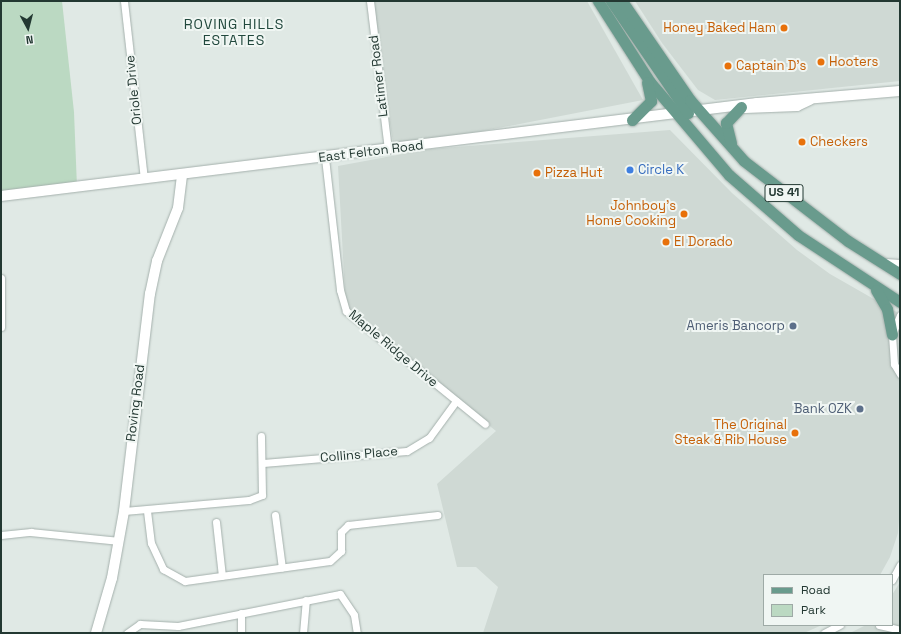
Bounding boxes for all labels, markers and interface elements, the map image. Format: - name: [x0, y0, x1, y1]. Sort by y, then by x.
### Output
- north arrow: [8, 8, 48, 48]
- district label: ROVING HILLS ESTATES: [184, 16, 284, 48]
- place label: Honey Baked Ham: [663, 20, 776, 36]
- marker: Honey Baked Ham: [779, 23, 789, 33]
- text: N: [25, 33, 34, 47]
- street label: Latimer Road: [366, 34, 392, 118]
- street label: Oriole Drive: [123, 54, 145, 126]
- place label: Hooters: [829, 54, 878, 70]
- marker: Hooters: [816, 57, 826, 67]
- place label: Captain D's: [736, 58, 806, 74]
- marker: Captain D's: [723, 61, 733, 71]
- place label: Checkers: [810, 134, 868, 150]
- marker: Checkers: [797, 137, 807, 147]
- street label: East Felton Road: [318, 138, 424, 166]
- place label: Circle K: [638, 162, 684, 178]
- place label: Pizza Hut: [545, 165, 603, 181]
- marker: Circle K: [625, 165, 635, 175]
- marker: Pizza Hut: [532, 168, 542, 178]
- road number: US 41: [764, 183, 804, 203]
- place label: Johnboy’s Home Cooking: [586, 199, 676, 230]
- marker: Johnboy’s Home Cooking: [679, 209, 689, 219]
- place label: El Dorado: [674, 234, 733, 250]
- marker: El Dorado: [661, 237, 671, 247]
- street label: Maple Ridge Drive: [345, 307, 441, 391]
- place label: Ameris Bancorp: [687, 318, 785, 334]
- marker: Ameris Bancorp: [788, 321, 798, 331]
- street label: Roving Road: [124, 363, 148, 443]
- place label: Bank OZK: [794, 401, 852, 417]
- marker: Bank OZK: [855, 404, 865, 414]
- place label: The Original Steak & Rib House: [674, 418, 787, 449]
- marker: The Original Steak & Rib House: [790, 428, 800, 438]
- street label: Collins Place: [320, 444, 398, 466]
- legend: [763, 574, 893, 626]
- text: Road: [801, 582, 830, 598]
- text: Park: [801, 602, 826, 618]

